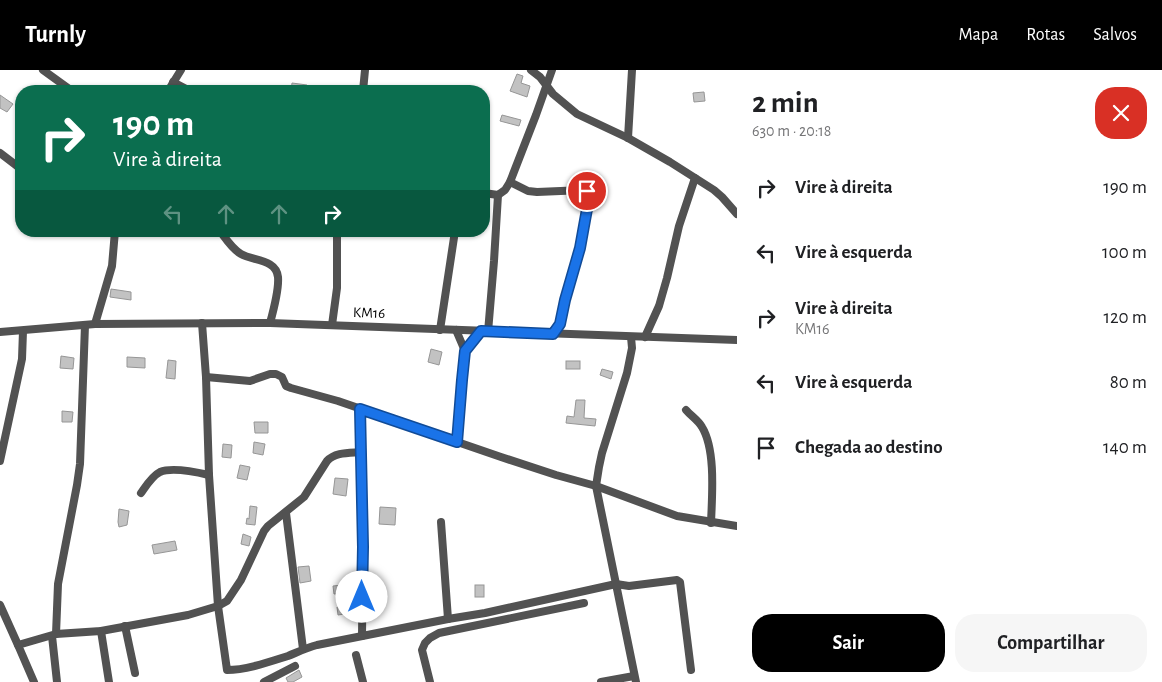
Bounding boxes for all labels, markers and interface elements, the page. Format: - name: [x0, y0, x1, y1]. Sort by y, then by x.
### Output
- text: Turnly: [25, 23, 86, 47]
- text: Mapa: [959, 26, 998, 44]
- text: Rotas: [1026, 26, 1065, 44]
- text: Salvos: [1093, 26, 1137, 44]
- button: close: [1095, 87, 1147, 139]
- text: 2 min: [752, 88, 819, 118]
- icon: right: [30, 105, 95, 170]
- text: 190 m: [113, 107, 194, 142]
- text: 630 m · 20:18: [752, 123, 831, 139]
- text: Vire à direita: [113, 148, 222, 170]
- pin: [566, 170, 608, 212]
- icon: right: [752, 174, 780, 202]
- icon: arrive: [573, 177, 601, 205]
- text: Vire à direita: [795, 178, 893, 197]
- text: 190 m: [1103, 178, 1147, 197]
- icon: left: [159, 200, 187, 228]
- icon: ahead: [212, 200, 240, 228]
- icon: ahead: [265, 200, 293, 228]
- icon: right: [318, 200, 346, 228]
- icon: left: [752, 239, 780, 267]
- text: Vire à esquerda: [795, 243, 912, 262]
- text: 100 m: [1102, 243, 1147, 262]
- text: Vire à direita: [795, 299, 893, 318]
- icon: right: [752, 304, 780, 332]
- street label: KM16: [353, 305, 385, 321]
- text: 120 m: [1103, 308, 1147, 327]
- text: KM16: [795, 321, 829, 337]
- icon: left: [752, 369, 780, 397]
- text: Vire à esquerda: [795, 373, 912, 392]
- text: 80 m: [1110, 373, 1147, 392]
- icon: arrive: [752, 434, 780, 462]
- text: Chegada ao destino: [795, 438, 943, 457]
- text: 140 m: [1103, 438, 1147, 457]
- position arrow: [335, 570, 387, 622]
- button: Sair: [752, 614, 945, 672]
- button: Compartilhar: [955, 614, 1147, 672]

